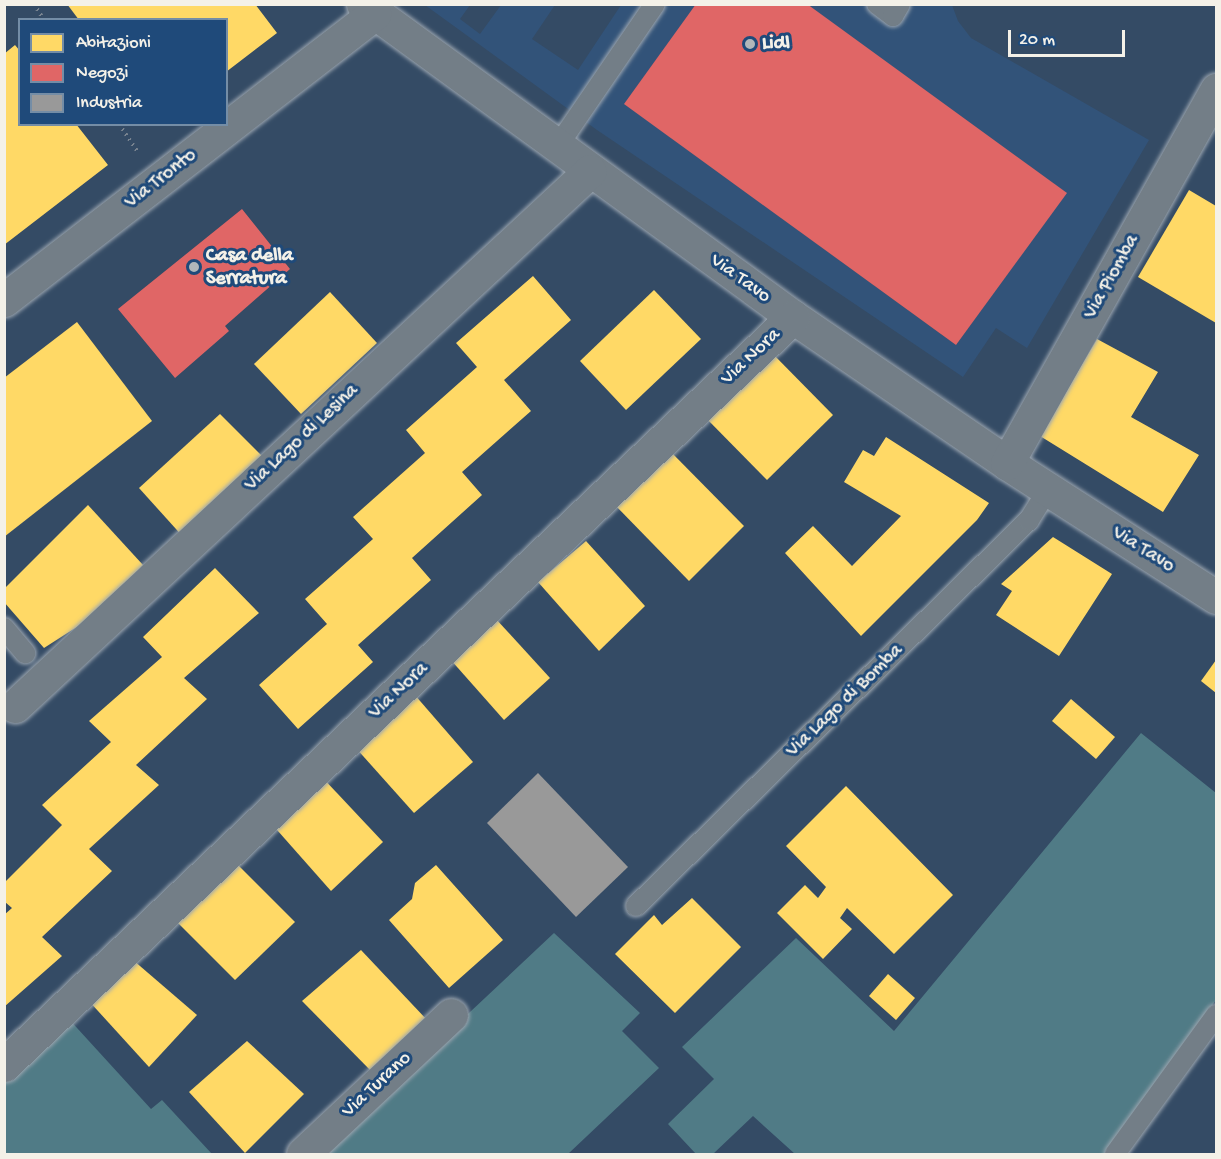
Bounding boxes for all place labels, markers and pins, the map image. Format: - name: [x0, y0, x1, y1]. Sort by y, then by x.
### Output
- place label: Lidl: [762, 32, 790, 56]
- marker: Lidl: [743, 37, 757, 51]
- place label: Casa della Serratura: [206, 244, 293, 291]
- marker: Casa della Serratura: [187, 260, 201, 274]

